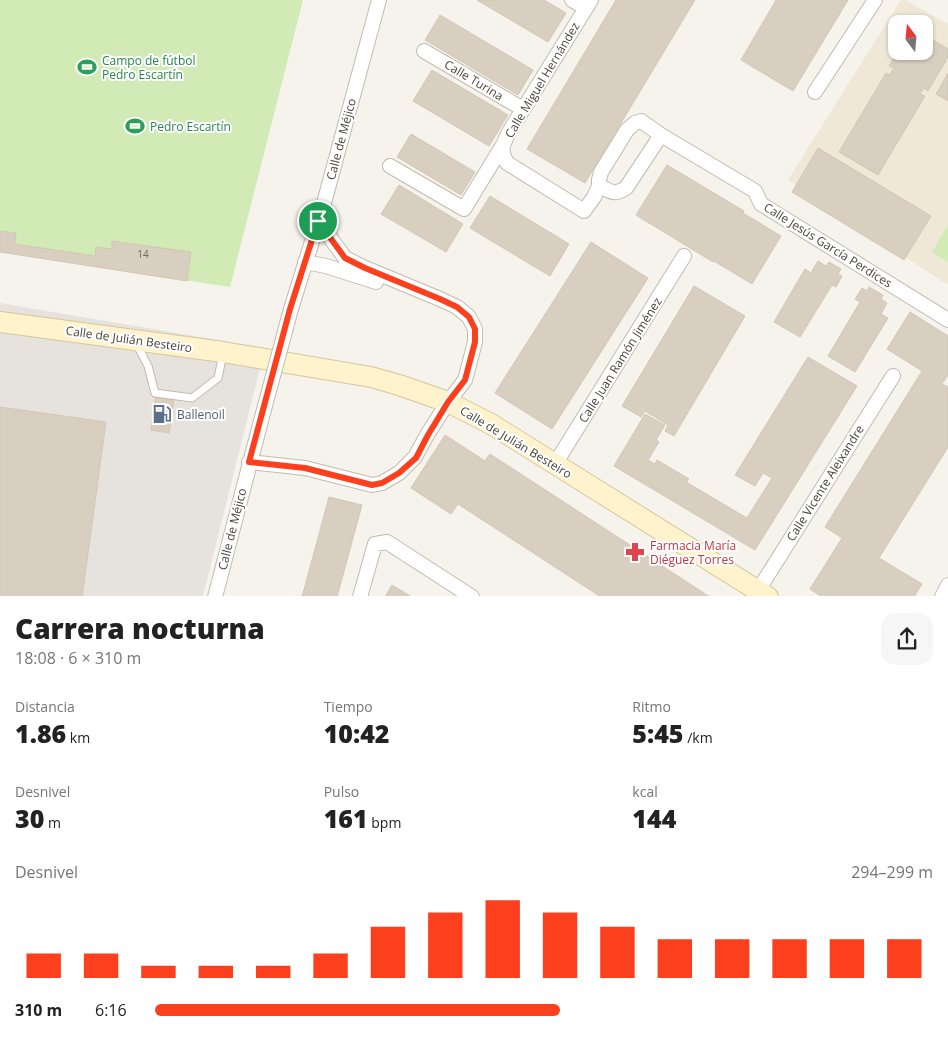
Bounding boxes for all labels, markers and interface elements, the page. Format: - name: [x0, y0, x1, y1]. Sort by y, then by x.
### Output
- north arrow: [888, 15, 932, 60]
- map controls: [888, 15, 933, 60]
- street label: Calle Miguel Hernández: [501, 19, 584, 141]
- place label: Campo de fútbol Pedro Escartín: [102, 52, 195, 83]
- sports icon: Campo de fútbol Pedro Escartín: [76, 56, 98, 78]
- street label: Calle Turina: [441, 56, 507, 104]
- street label: Calle de Méjico: [322, 96, 360, 182]
- sports icon: Pedro Escartín: [124, 115, 146, 137]
- place label: Pedro Escartín: [150, 118, 231, 135]
- street label: Calle Jesús García Perdices: [761, 198, 896, 292]
- pin: [297, 200, 339, 242]
- icon: arrive: [304, 207, 332, 235]
- house number: 14: [137, 247, 149, 261]
- street label: Calle Juan Ramón Jiménez: [574, 294, 666, 426]
- street label: Calle de Julián Besteiro: [65, 322, 193, 356]
- street label: Calle de Julián Besteiro: [457, 402, 575, 482]
- fuel station icon: Ballenoil: [151, 403, 173, 425]
- place label: Ballenoil: [177, 406, 225, 423]
- street label: Calle Vicente Aleixandre: [782, 421, 868, 544]
- street label: Calle de Méjico: [214, 486, 250, 572]
- place label: Farmacia María Diéguez Torres: [650, 537, 736, 568]
- pharmacy icon: Farmacia María Diéguez Torres: [624, 541, 646, 563]
- text: Carrera nocturna: [15, 609, 265, 647]
- button: share: [881, 613, 933, 665]
- text: 18:08 · 6 × 310 m: [15, 647, 141, 669]
- text: Distancia: [15, 697, 75, 716]
- text: Tiempo: [324, 697, 373, 716]
- text: Ritmo: [632, 697, 671, 716]
- text: 1.86: [15, 716, 66, 750]
- text: 10:42: [324, 716, 389, 750]
- text: 5:45: [632, 716, 684, 750]
- text: km: [66, 728, 90, 747]
- text: /km: [684, 728, 713, 747]
- text: Desnivel: [15, 782, 70, 801]
- text: Pulso: [324, 782, 359, 801]
- text: kcal: [632, 782, 658, 801]
- text: 30: [15, 801, 44, 835]
- text: 161: [324, 801, 368, 835]
- text: 144: [632, 801, 676, 835]
- text: m: [44, 813, 61, 832]
- text: bpm: [368, 813, 401, 832]
- text: Desnivel: [15, 861, 78, 883]
- text: 294–299 m: [851, 861, 933, 883]
- text: 310 m: [15, 999, 62, 1021]
- text: 6:16: [95, 999, 127, 1021]

